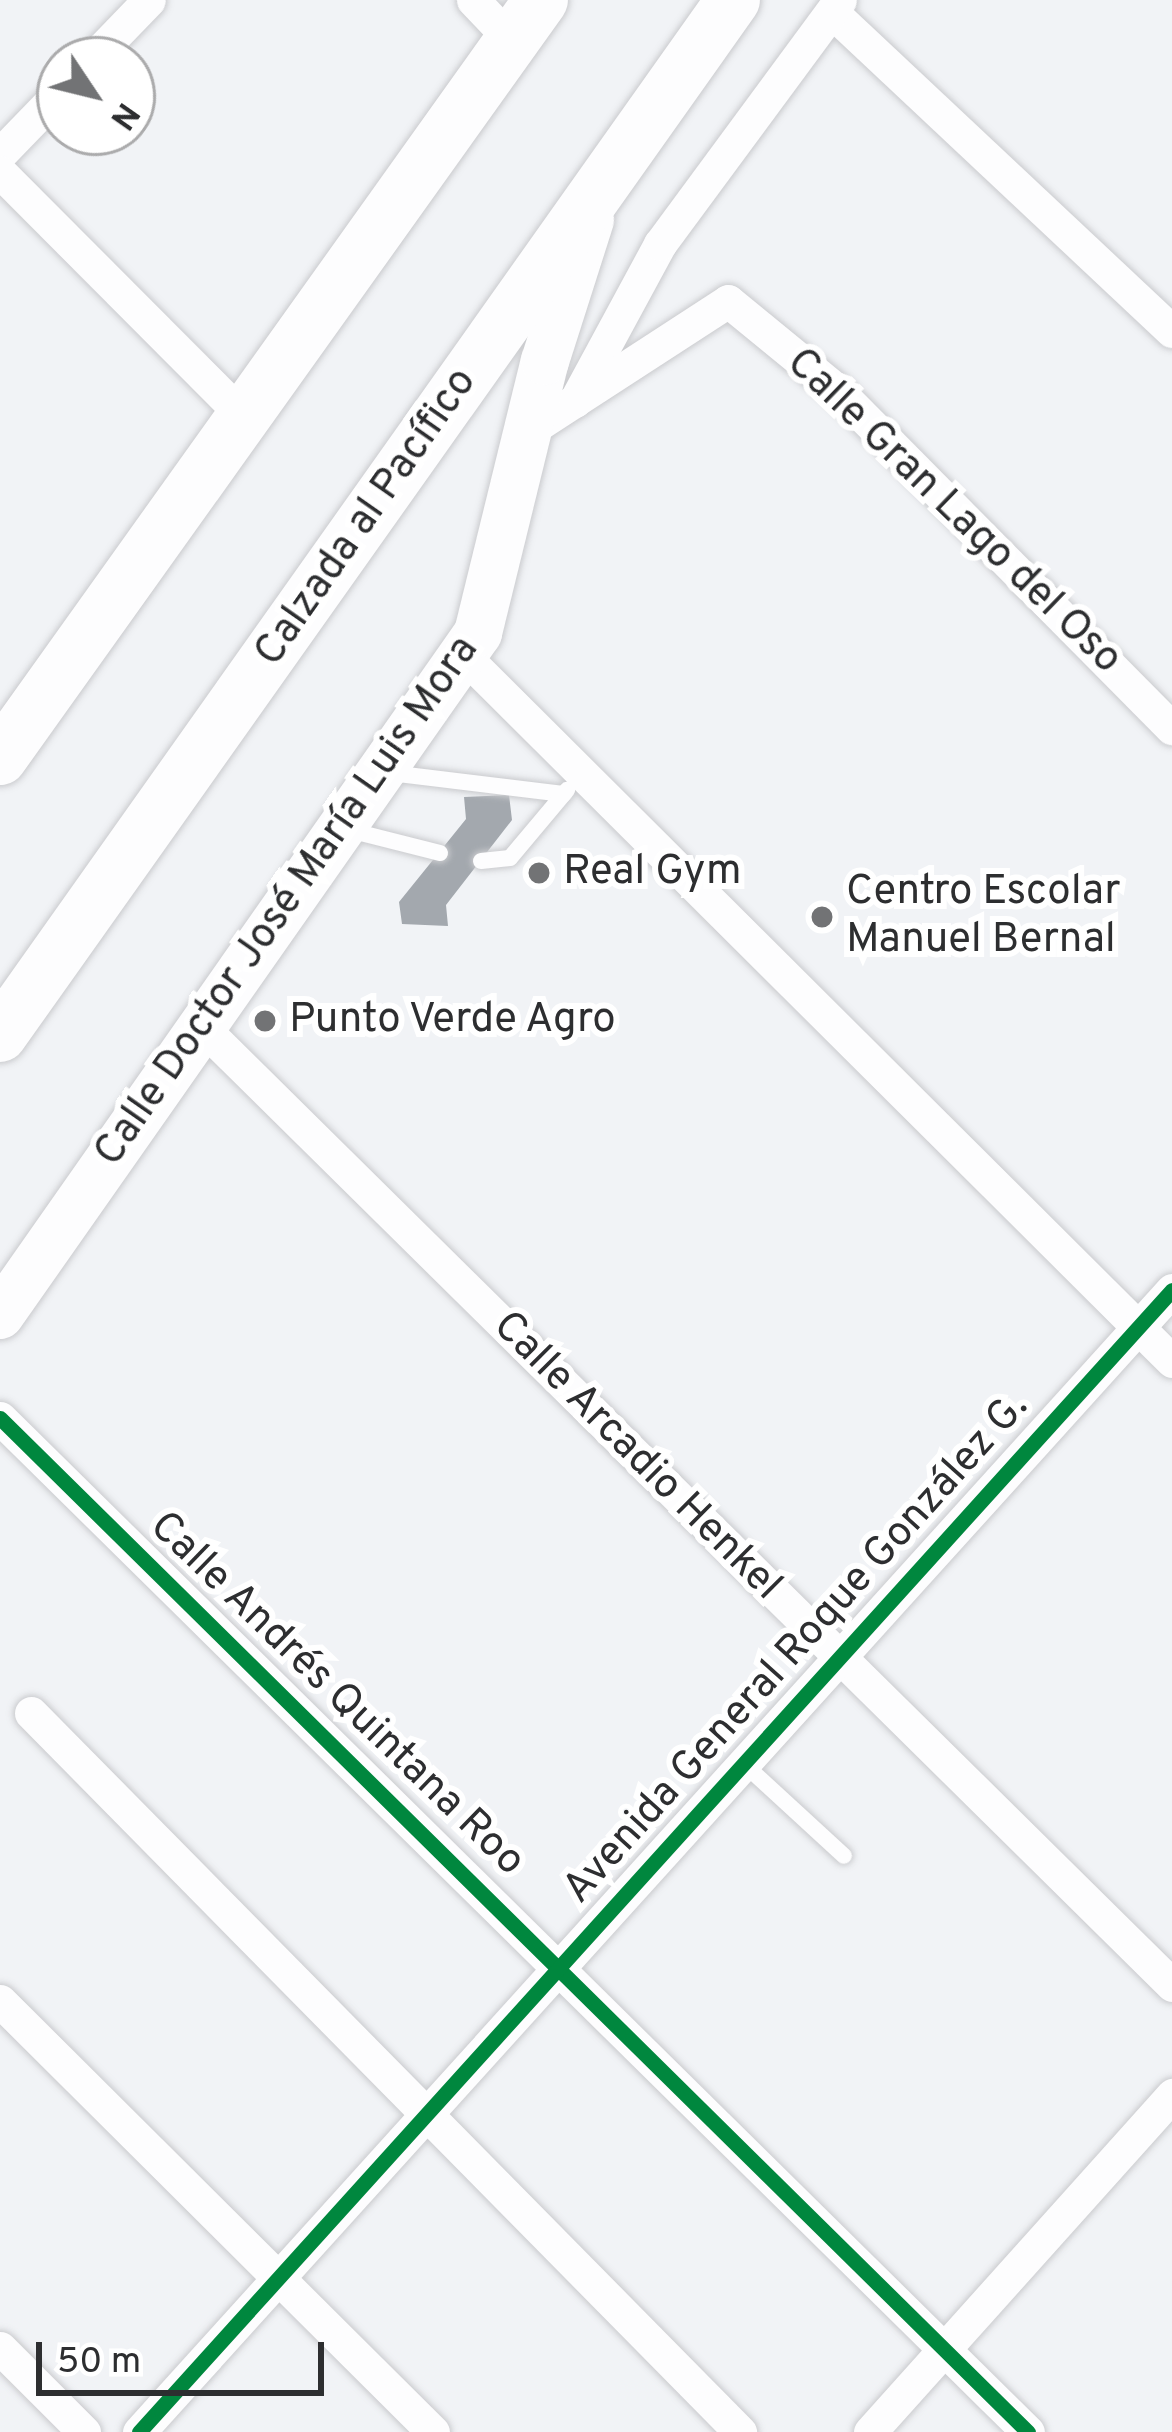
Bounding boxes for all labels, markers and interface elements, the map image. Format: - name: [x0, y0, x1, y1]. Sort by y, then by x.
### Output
- north arrow: [36, 36, 156, 156]
- text: N: [99, 93, 147, 137]
- street label: Calle Gran Lago del Oso: [775, 339, 1131, 685]
- street label: Calzada al Pacífico: [245, 359, 489, 677]
- street label: Calle Doctor José María Luis Mora: [85, 627, 491, 1177]
- place label: Real Gym: [563, 848, 741, 898]
- marker: Real Gym: [526, 860, 552, 886]
- place label: Centro Escolar Manuel Bernal: [846, 868, 1121, 966]
- marker: Centro Escolar Manuel Bernal: [809, 904, 835, 930]
- place label: Punto Verde Agro: [289, 996, 619, 1046]
- marker: Punto Verde Agro: [252, 1008, 278, 1034]
- street label: Calle Arcadio Henkel: [481, 1302, 791, 1612]
- street label: Avenida General Roque González G.: [554, 1383, 1040, 1915]
- street label: Calle Andrés Quintana Roo: [137, 1502, 535, 1888]
- scale bar: [42, 2318, 330, 2392]
- text: 50 m: [57, 2340, 141, 2386]

